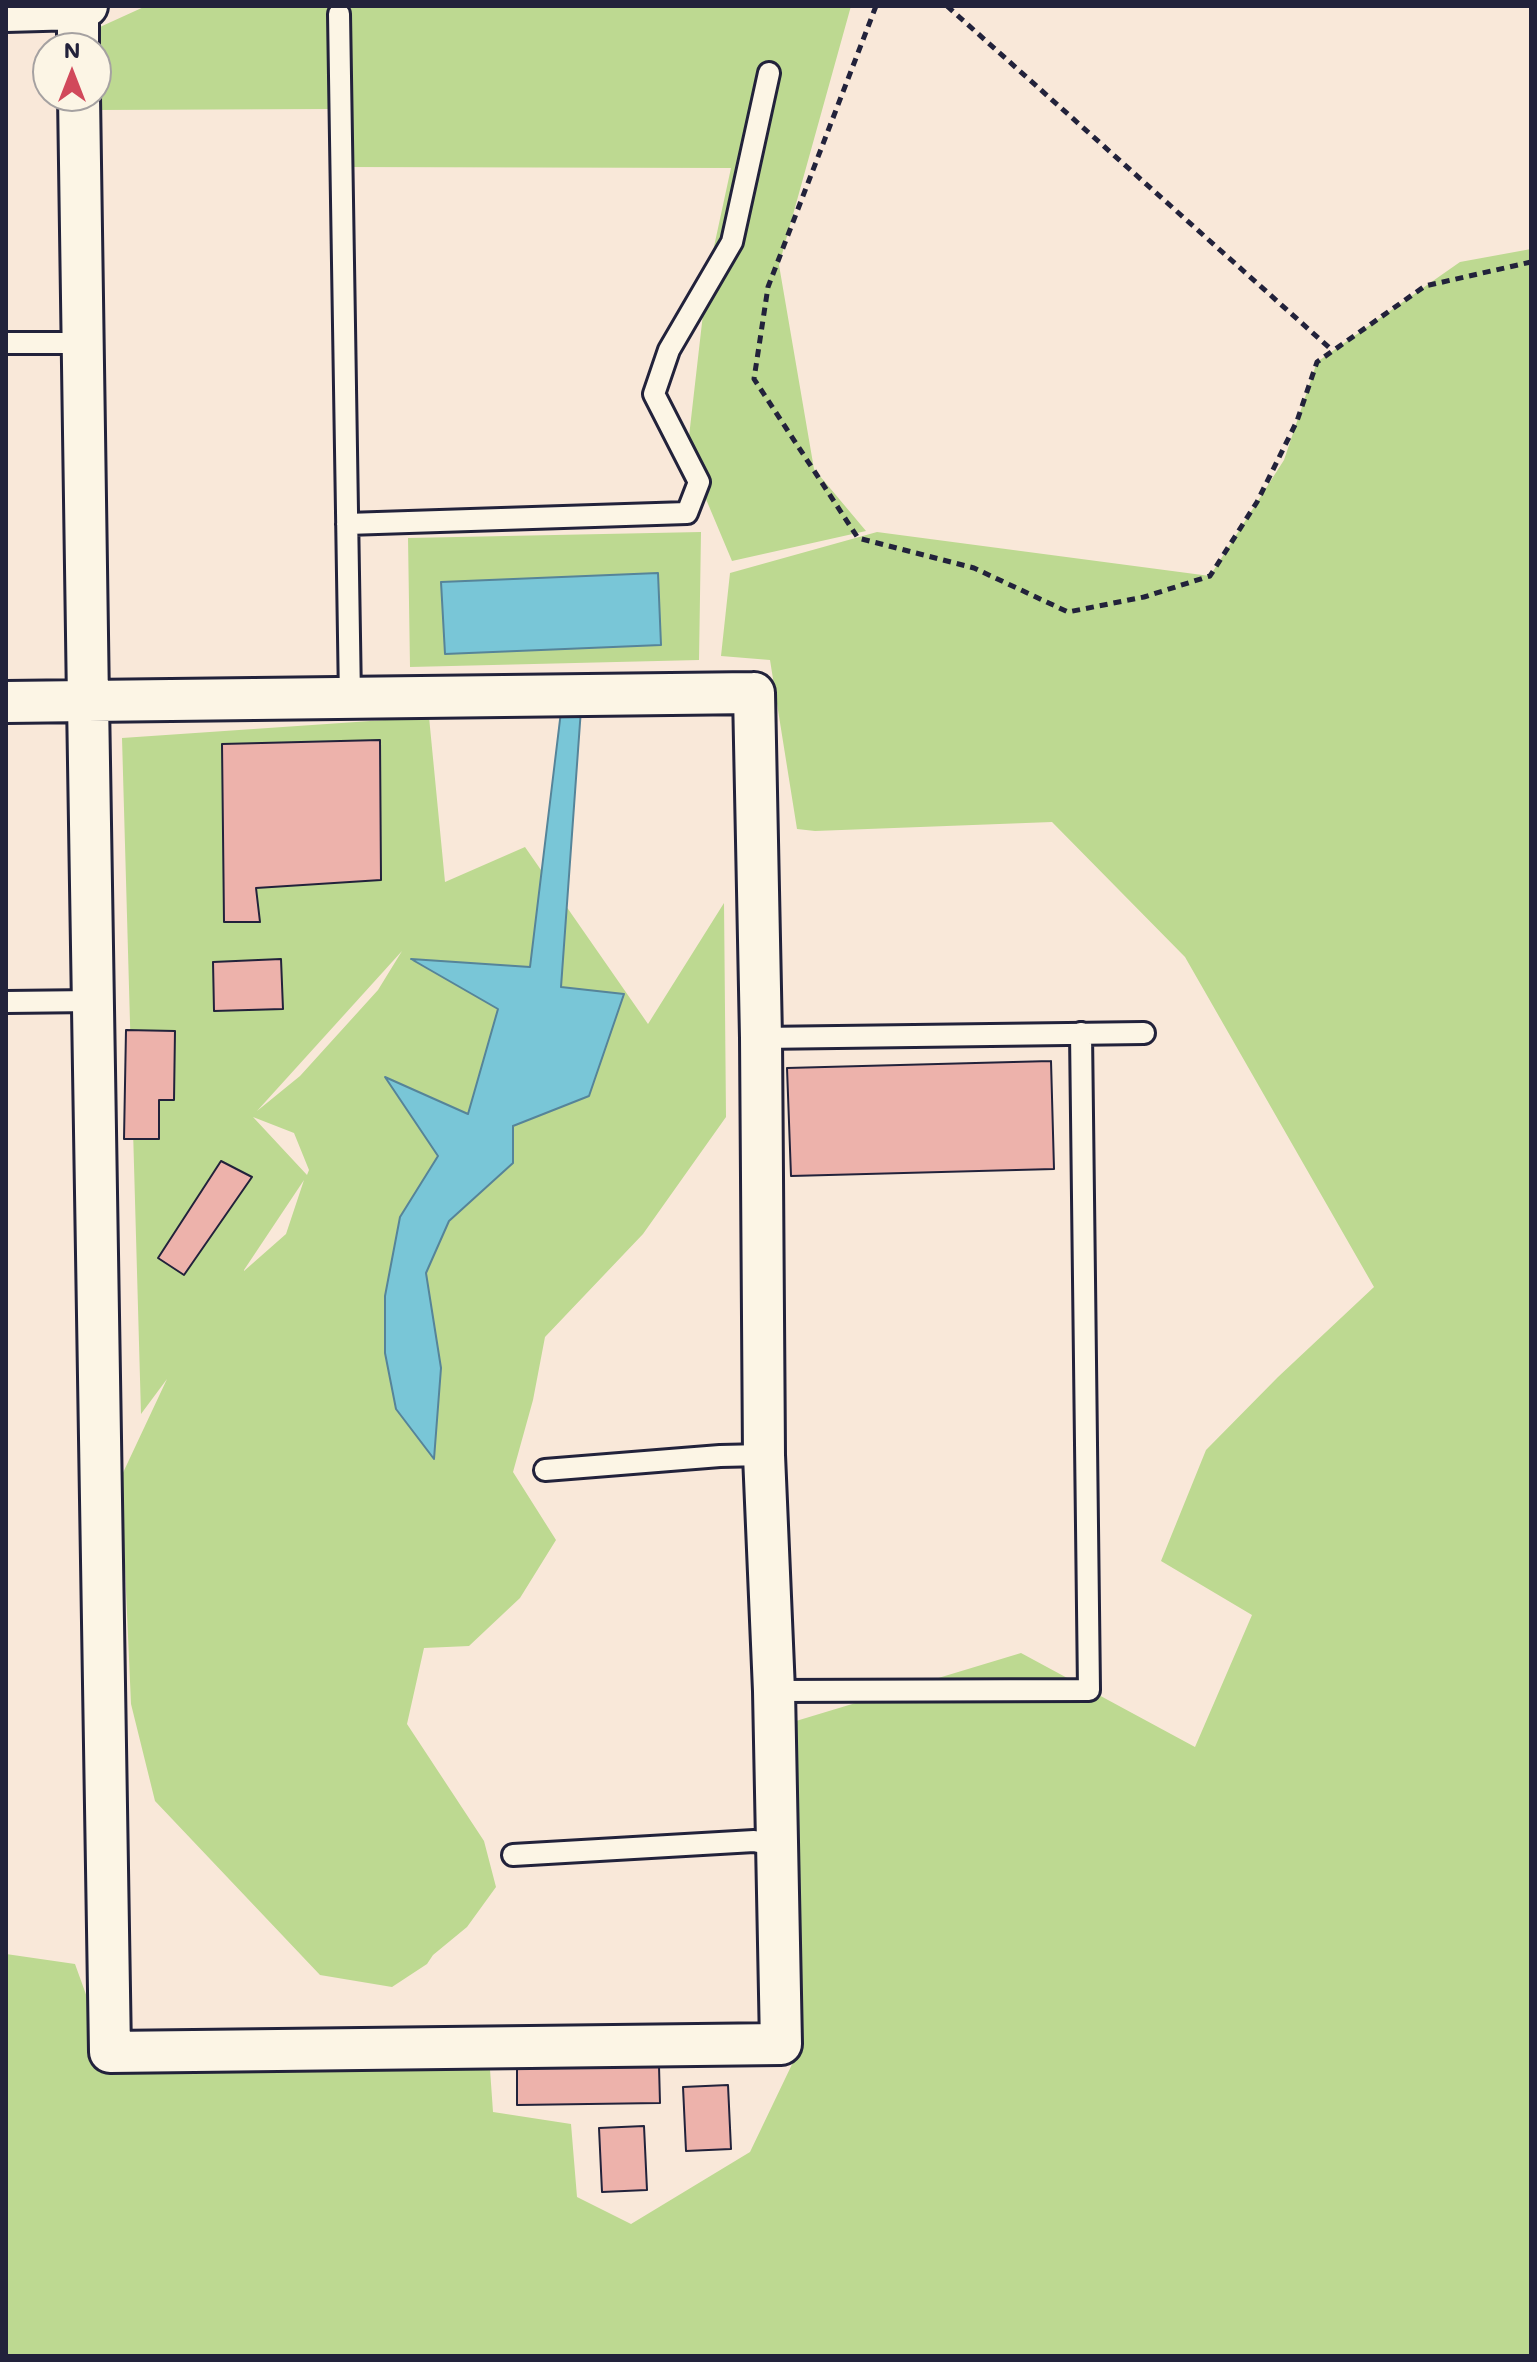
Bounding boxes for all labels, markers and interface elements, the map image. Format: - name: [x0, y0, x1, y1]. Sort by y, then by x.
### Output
- north arrow: [32, 32, 112, 112]
- text: N: [64, 35, 80, 64]

